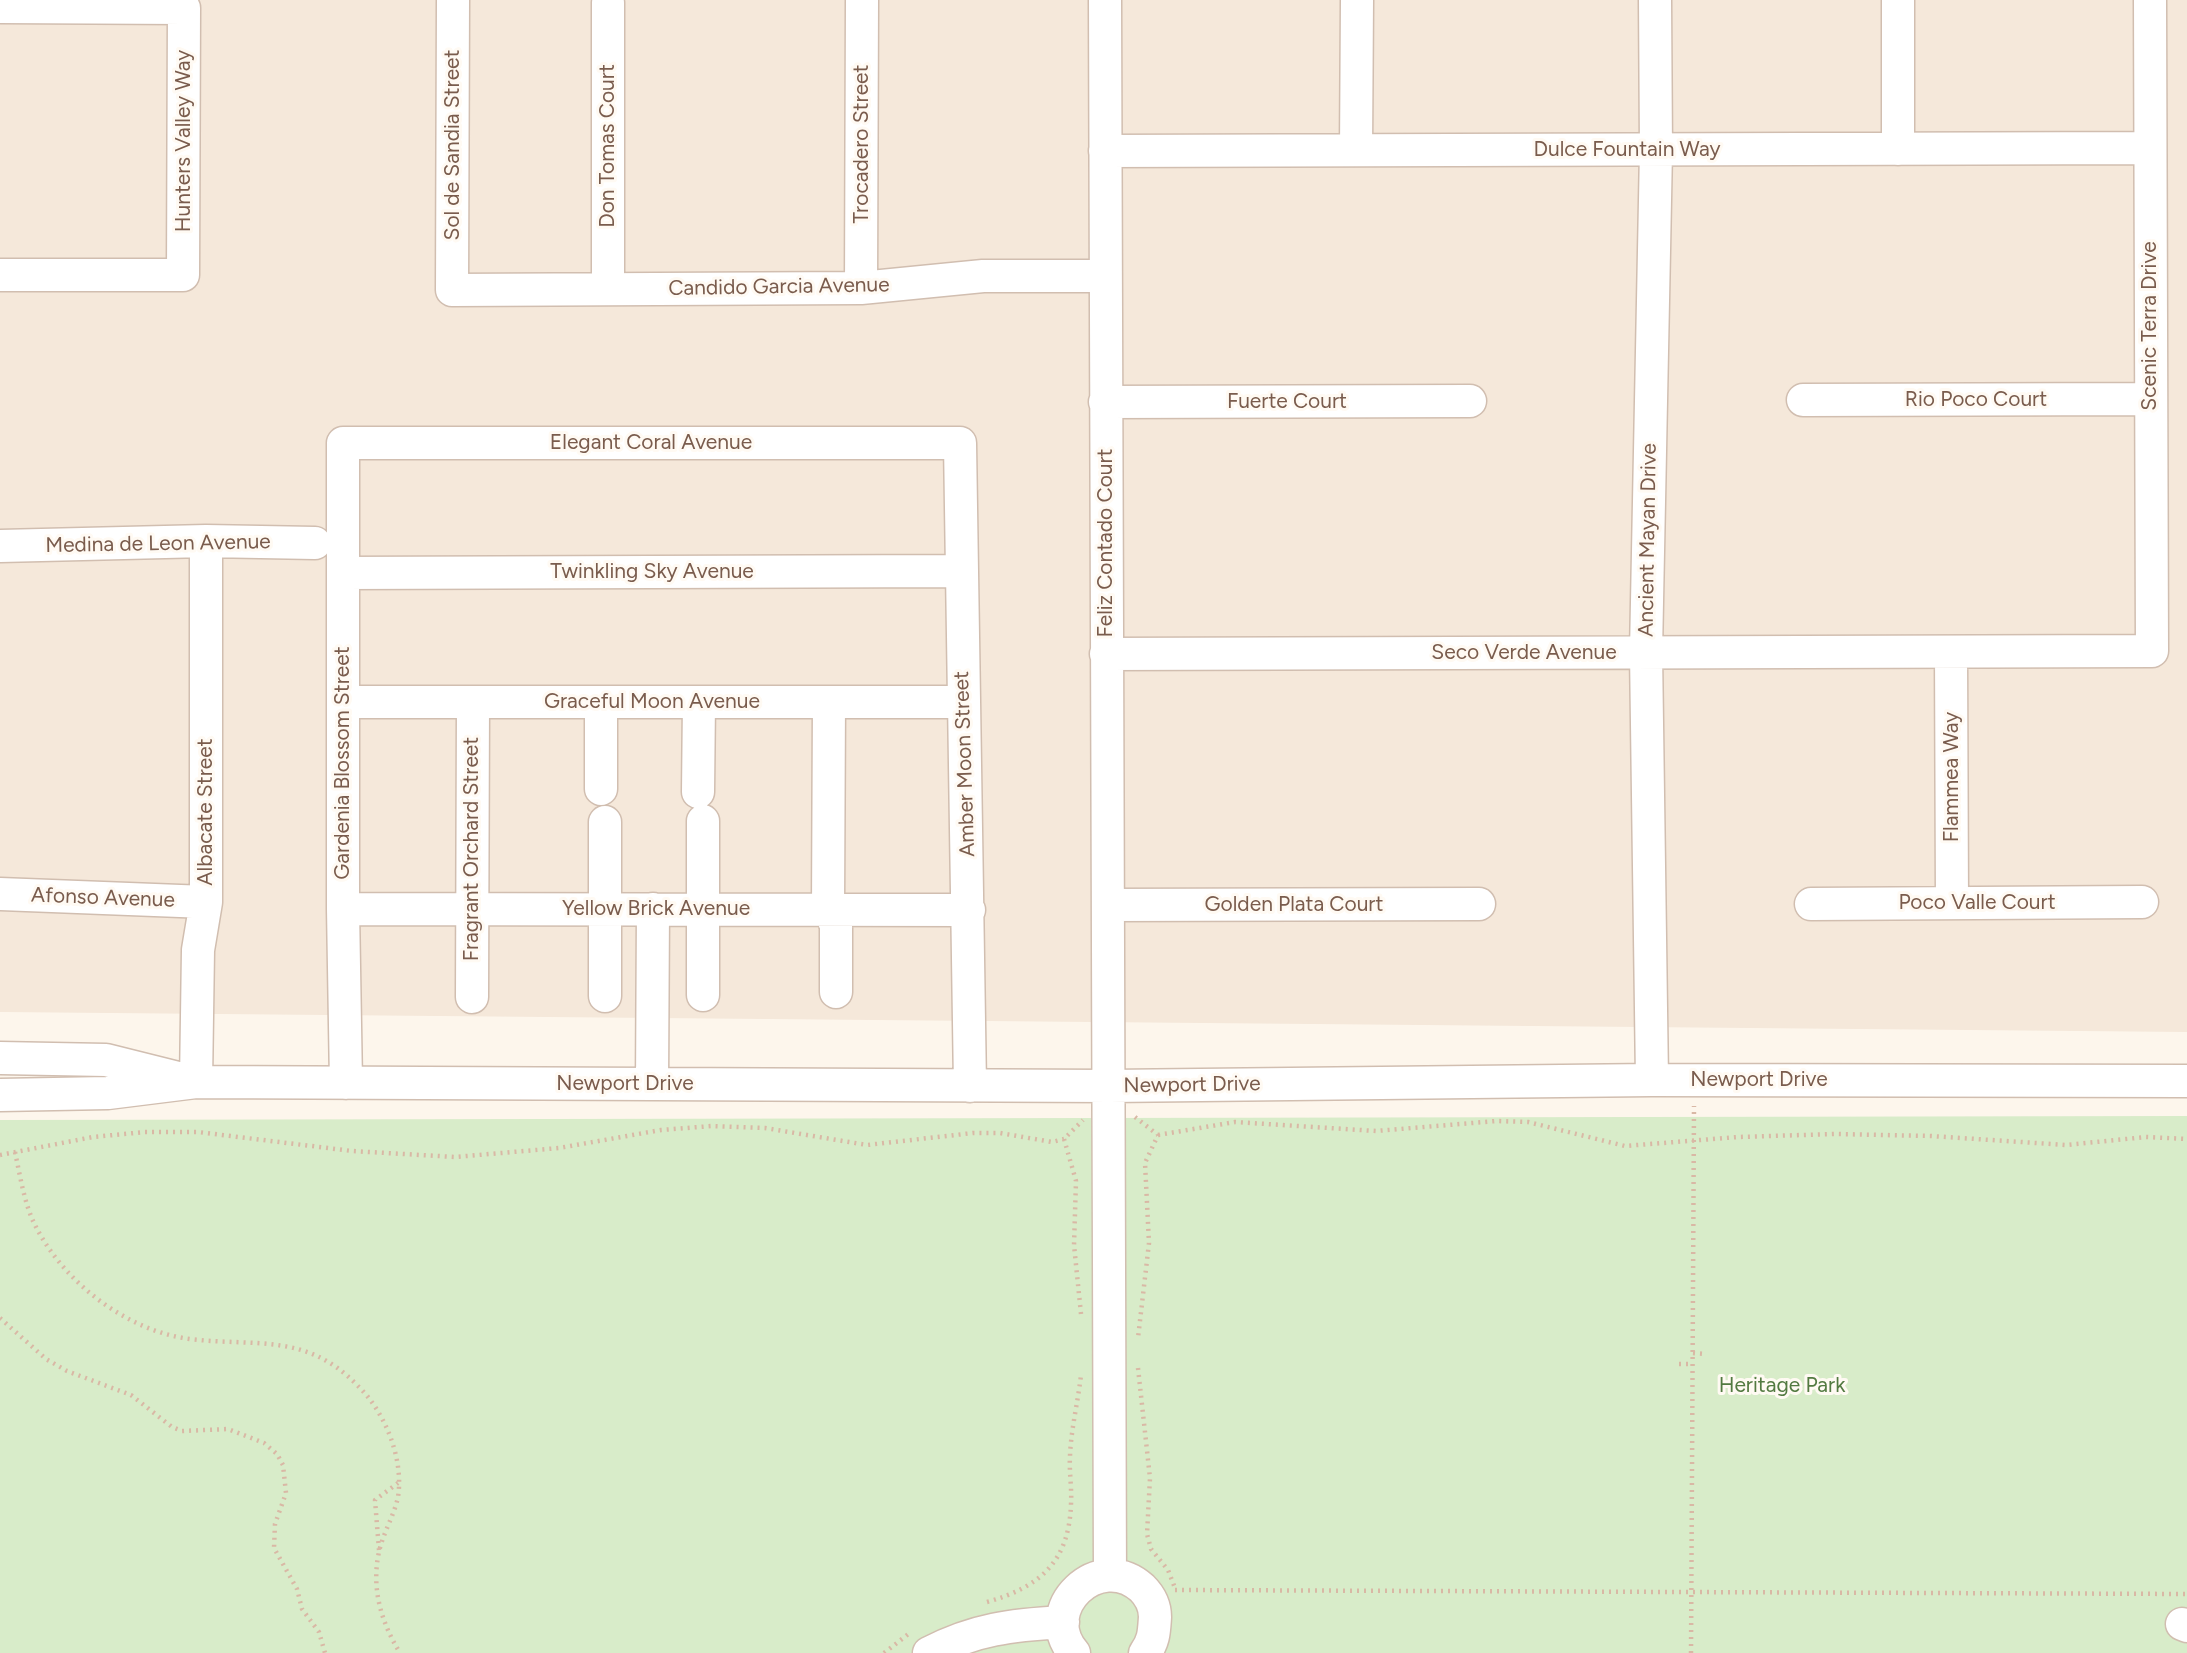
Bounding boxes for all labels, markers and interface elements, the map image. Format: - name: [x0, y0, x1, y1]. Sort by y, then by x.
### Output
- street label: Sol de Sandia Street: [440, 49, 466, 241]
- street label: Hunters Valley Way: [171, 50, 197, 232]
- street label: Don Tomas Court: [595, 64, 621, 228]
- street label: Trocadero Street: [849, 65, 875, 223]
- street label: Dulce Fountain Way: [1534, 137, 1720, 163]
- street label: Scenic Terra Drive: [2137, 241, 2163, 411]
- street label: Candido Garcia Avenue: [668, 272, 890, 302]
- street label: Rio Poco Court: [1905, 387, 2047, 413]
- street label: Fuerte Court: [1227, 389, 1347, 415]
- street label: Elegant Coral Avenue: [550, 430, 752, 456]
- street label: Ancient Mayan Drive: [1634, 443, 1662, 637]
- street label: Feliz Contado Court: [1093, 448, 1119, 638]
- street label: Medina de Leon Avenue: [45, 529, 271, 559]
- street label: Twinkling Sky Avenue: [550, 559, 754, 585]
- street label: Seco Verde Avenue: [1431, 640, 1617, 666]
- street label: Gardenia Blossom Street: [330, 646, 356, 880]
- street label: Amber Moon Street: [949, 671, 981, 857]
- street label: Graceful Moon Avenue: [544, 689, 760, 715]
- street label: Flammea Way: [1939, 712, 1965, 842]
- street label: Fragrant Orchard Street: [459, 737, 485, 961]
- street label: Albacate Street: [193, 738, 219, 886]
- street label: Afonso Avenue: [31, 883, 175, 913]
- street label: Poco Valle Court: [1898, 890, 2056, 916]
- street label: Golden Plata Court: [1205, 892, 1383, 918]
- street label: Yellow Brick Avenue: [562, 896, 750, 922]
- street label: Newport Drive: [1690, 1067, 1828, 1093]
- street label: Newport Drive: [556, 1071, 694, 1097]
- street label: Newport Drive: [1123, 1071, 1261, 1099]
- park label: Heritage Park: [1719, 1373, 1845, 1399]

